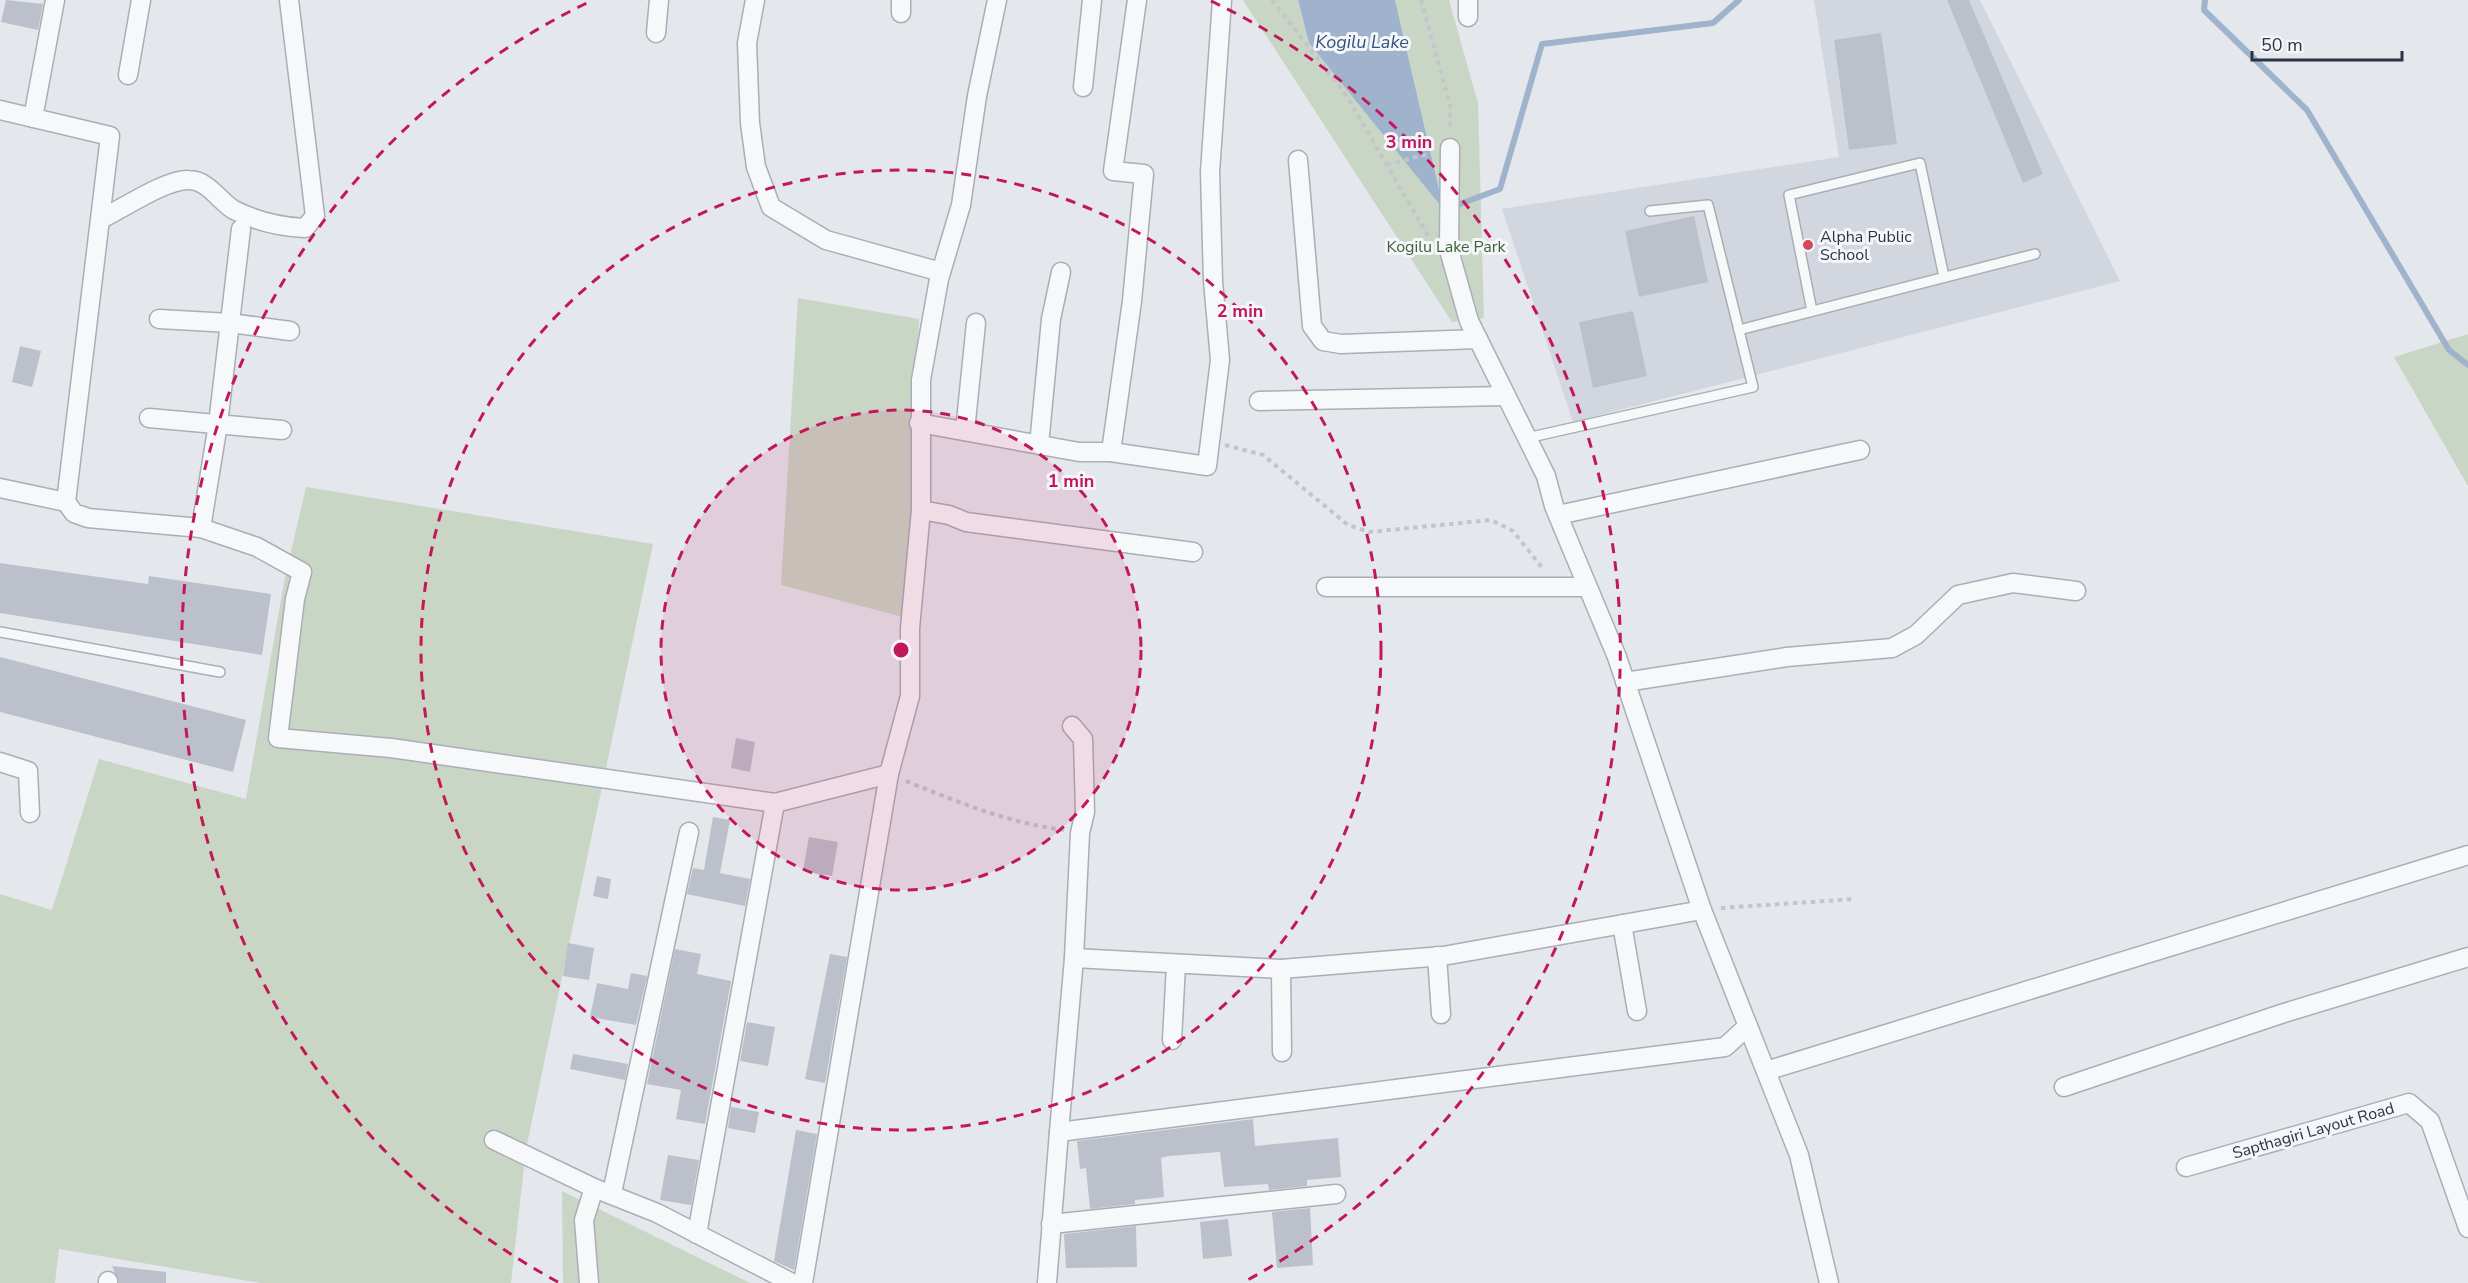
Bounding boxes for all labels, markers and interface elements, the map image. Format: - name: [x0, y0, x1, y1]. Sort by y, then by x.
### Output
- scale bar: [2252, 24, 2402, 62]
- water label: Kogilu Lake: [1315, 30, 1409, 54]
- text: 50 m: [2261, 33, 2303, 57]
- text: 3 min: [1386, 130, 1432, 154]
- place label: Alpha Public School: [1820, 226, 1912, 266]
- park label: Kogilu Lake Park: [1386, 236, 1507, 258]
- marker: Alpha Public School: [1801, 238, 1815, 252]
- text: 2 min: [1217, 299, 1263, 323]
- text: 1 min: [1048, 469, 1094, 493]
- centre of rings: [891, 640, 911, 660]
- street label: Sapthagiri Layout Road: [2230, 1097, 2397, 1165]

